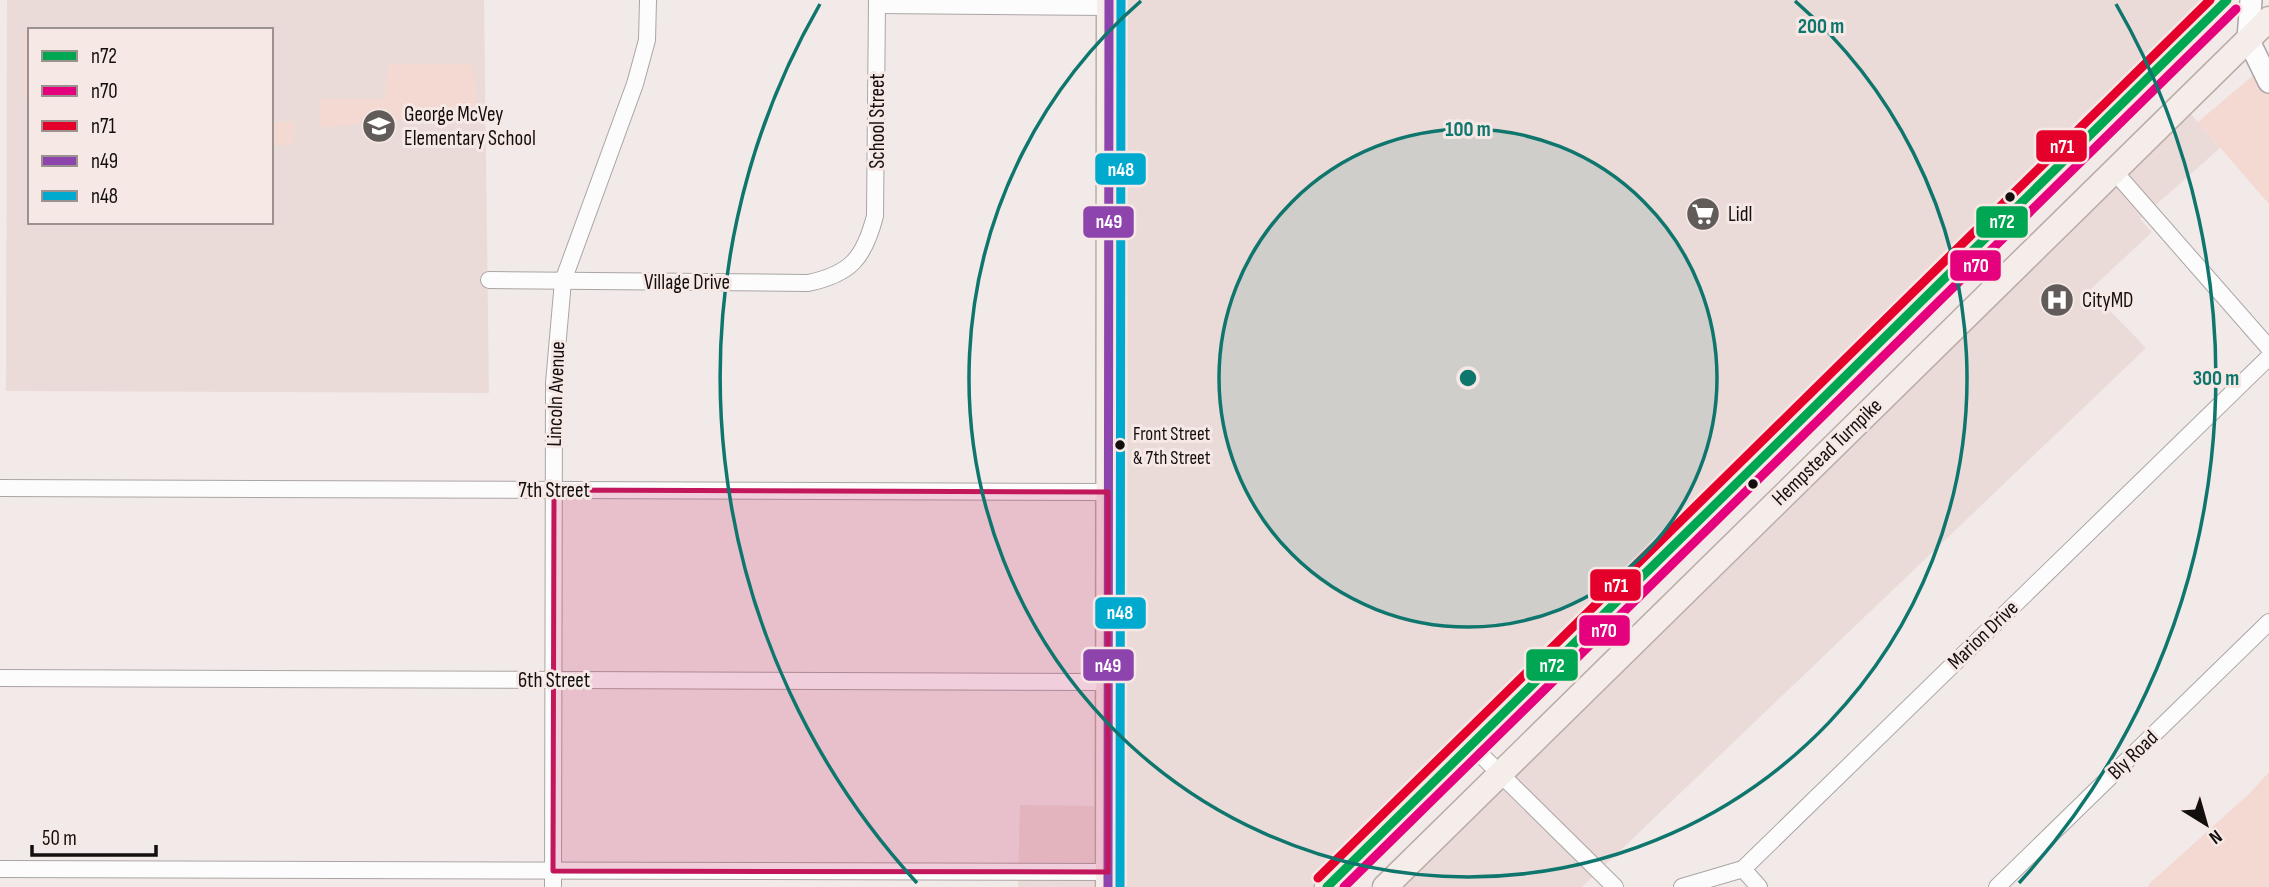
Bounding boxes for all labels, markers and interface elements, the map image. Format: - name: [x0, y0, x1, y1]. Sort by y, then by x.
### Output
- text: 200 m: [1798, 14, 1844, 39]
- legend: [28, 28, 273, 224]
- text: n72: [91, 44, 117, 69]
- street label: School Street: [865, 73, 890, 169]
- text: n70: [91, 79, 118, 104]
- place label: George McVey Elementary School: [404, 102, 536, 151]
- school or university icon: George McVey Elementary School: [360, 107, 398, 145]
- text: n71: [91, 114, 116, 139]
- text: 100 m: [1445, 117, 1491, 142]
- line badge: n71: [2035, 129, 2088, 163]
- text: n71: [2050, 136, 2075, 159]
- text: n49: [91, 149, 118, 174]
- line badge: n48: [1094, 152, 1147, 186]
- text: n48: [1108, 159, 1134, 182]
- text: n48: [91, 184, 118, 209]
- unlabelled marker: [2003, 190, 2017, 204]
- supermarket icon: Lidl: [1684, 195, 1722, 233]
- place label: Lidl: [1728, 202, 1752, 227]
- line badge: n49: [1082, 205, 1135, 239]
- line badge: n72: [1975, 205, 2029, 239]
- text: n49: [1096, 211, 1122, 234]
- text: n72: [1989, 211, 2015, 234]
- line badge: n70: [1949, 249, 2002, 282]
- text: n70: [1963, 255, 1989, 278]
- street label: Village Drive: [644, 270, 730, 295]
- hospital icon: CityMD: [2038, 281, 2076, 319]
- place label: CityMD: [2082, 288, 2133, 313]
- street label: Lincoln Avenue: [542, 341, 570, 447]
- centre of rings: [1456, 366, 1480, 390]
- text: 300 m: [2193, 366, 2239, 391]
- street label: Hempstead Turnpike: [1767, 393, 1887, 511]
- place label: Front Street & 7th Street: [1133, 423, 1211, 470]
- marker: Front Street & 7th Street: [1113, 438, 1127, 452]
- unlabelled marker: [1746, 477, 1760, 491]
- street label: 7th Street: [518, 478, 590, 503]
- line badge: n71: [1589, 568, 1642, 602]
- text: n71: [1604, 575, 1629, 598]
- street label: Marion Drive: [1943, 595, 2023, 675]
- line badge: n48: [1094, 596, 1147, 630]
- text: n48: [1107, 602, 1133, 625]
- line badge: n70: [1578, 614, 1631, 647]
- text: n70: [1591, 620, 1617, 643]
- line badge: n49: [1082, 648, 1135, 682]
- line badge: n72: [1525, 648, 1579, 682]
- text: n49: [1095, 655, 1121, 678]
- text: n72: [1539, 655, 1565, 678]
- street label: 6th Street: [518, 668, 590, 693]
- street label: Bly Road: [2103, 725, 2163, 785]
- north arrow: [2171, 789, 2241, 859]
- scale bar: [32, 814, 156, 858]
- text: N: [2204, 824, 2226, 849]
- text: 50 m: [42, 826, 77, 851]

